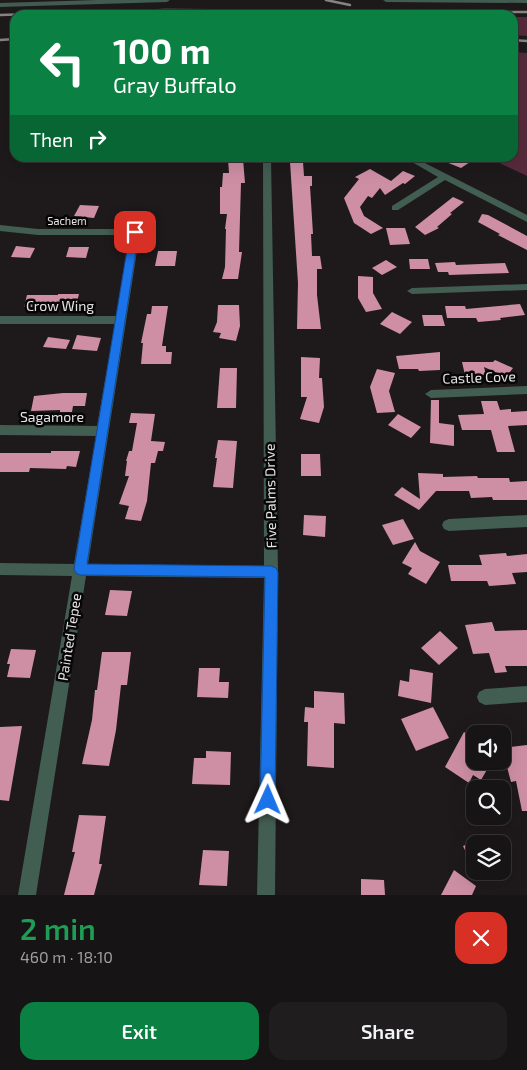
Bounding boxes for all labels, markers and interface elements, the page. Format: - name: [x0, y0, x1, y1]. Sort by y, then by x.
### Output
- text: 100 m: [113, 29, 211, 71]
- icon: left: [30, 30, 95, 95]
- text: Gray Buffalo: [113, 71, 237, 97]
- icon: right: [83, 125, 111, 153]
- text: Then: [30, 128, 73, 151]
- pin: [114, 211, 156, 253]
- street label: Sachem: [47, 214, 87, 227]
- icon: arrive: [121, 218, 149, 246]
- street label: Crow Wing: [26, 297, 94, 314]
- street label: Castle Cove: [442, 367, 516, 387]
- street label: Sagamore: [20, 408, 84, 425]
- street label: Five Palms Drive: [261, 443, 279, 549]
- street label: Painted Tepee: [54, 592, 84, 682]
- map controls: [466, 725, 511, 880]
- button: sound: [466, 725, 511, 770]
- position arrow: [241, 773, 293, 825]
- button: search: [466, 780, 511, 825]
- button: layers: [466, 835, 511, 880]
- text: 2 min: [20, 910, 96, 946]
- button: close: [455, 912, 507, 964]
- text: 460 m · 18:10: [20, 947, 113, 966]
- button: Exit: [20, 1002, 259, 1060]
- button: Share: [269, 1002, 507, 1060]

